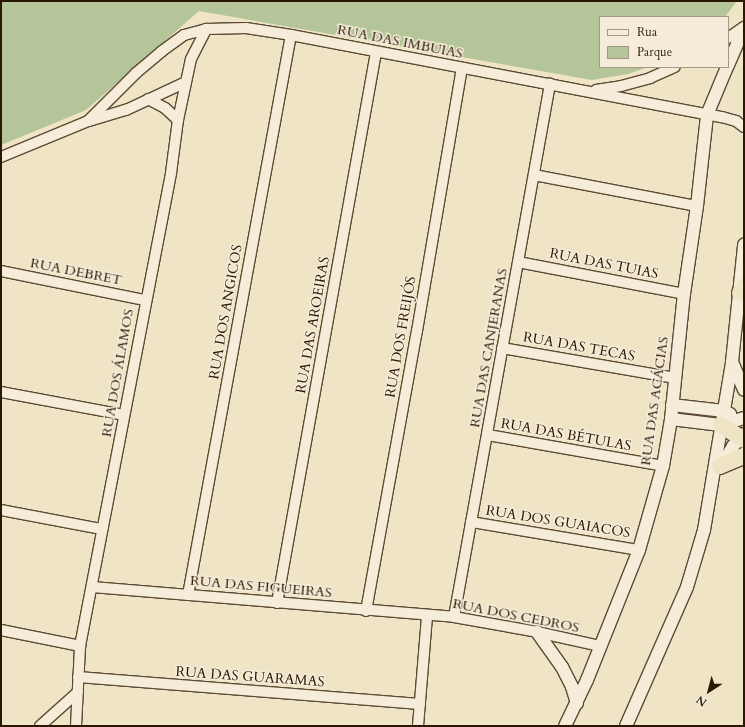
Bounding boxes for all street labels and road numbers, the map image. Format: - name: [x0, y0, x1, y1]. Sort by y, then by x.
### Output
- street label: RUA DAS IMBUIAS: [336, 22, 464, 62]
- street label: RUA DOS ANGICOS: [206, 243, 246, 381]
- street label: RUA DAS TUIAS: [548, 245, 660, 283]
- street label: RUA DEBRET: [29, 255, 123, 289]
- street label: RUA DAS AROEIRAS: [293, 255, 333, 395]
- street label: RUA DAS CANJERANAS: [467, 267, 511, 429]
- street label: RUA DOS FREIJÓS: [382, 275, 420, 399]
- street label: RUA DOS ÁLAMOS: [98, 308, 138, 438]
- street label: RUA DAS TECAS: [522, 329, 636, 365]
- street label: RUA DAS ACÁCIAS: [638, 335, 672, 467]
- street label: RUA DAS BÉTULAS: [499, 415, 633, 455]
- street label: RUA DOS GUAIACOS: [485, 502, 631, 542]
- street label: RUA DAS FIGUEIRAS: [189, 572, 333, 602]
- street label: RUA DOS CEDROS: [451, 595, 581, 637]
- street label: RUA DAS GUARAMAS: [175, 663, 325, 691]

